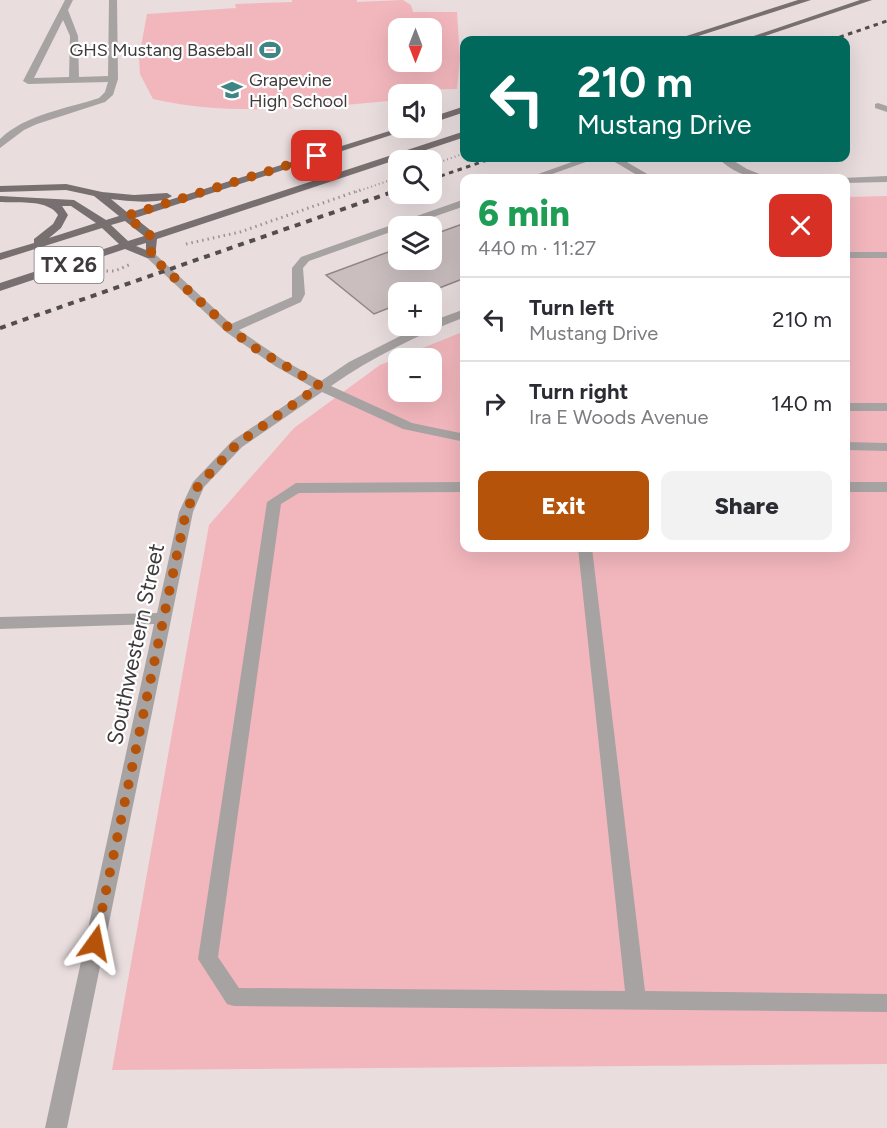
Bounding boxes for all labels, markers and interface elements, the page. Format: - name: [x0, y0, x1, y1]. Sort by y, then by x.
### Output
- north arrow: [388, 18, 442, 72]
- map controls: [388, 18, 442, 402]
- sports icon: GHS Mustang Baseball: [258, 38, 282, 62]
- place label: GHS Mustang Baseball: [70, 39, 253, 61]
- text: 210 m: [577, 57, 693, 108]
- icon: left: [478, 60, 556, 138]
- place label: Grapevine High School: [249, 69, 347, 112]
- school or university icon: Grapevine High School: [220, 78, 244, 102]
- button: sound: [388, 84, 442, 138]
- text: Mustang Drive: [577, 108, 751, 141]
- pin: [291, 130, 342, 181]
- icon: arrive: [300, 139, 333, 172]
- button: search: [388, 150, 442, 204]
- text: 6 min: [478, 192, 570, 235]
- button: close: [769, 194, 832, 257]
- button: layers: [388, 216, 442, 270]
- text: 440 m · 11:27: [478, 236, 596, 260]
- road number: TX 26: [34, 247, 104, 283]
- button: +: [388, 282, 442, 336]
- text: Turn left: [529, 294, 615, 321]
- icon: left: [478, 303, 511, 336]
- text: 210 m: [772, 306, 832, 333]
- text: Mustang Drive: [529, 321, 658, 345]
- button: −: [388, 348, 442, 402]
- text: Turn right: [529, 378, 628, 405]
- icon: right: [478, 387, 511, 420]
- text: 140 m: [771, 390, 832, 417]
- text: Ira E Woods Avenue: [529, 405, 708, 429]
- button: Exit: [478, 471, 649, 540]
- button: Share: [661, 471, 832, 540]
- street label: Southwestern Street: [101, 541, 170, 747]
- position arrow: [63, 911, 127, 975]

